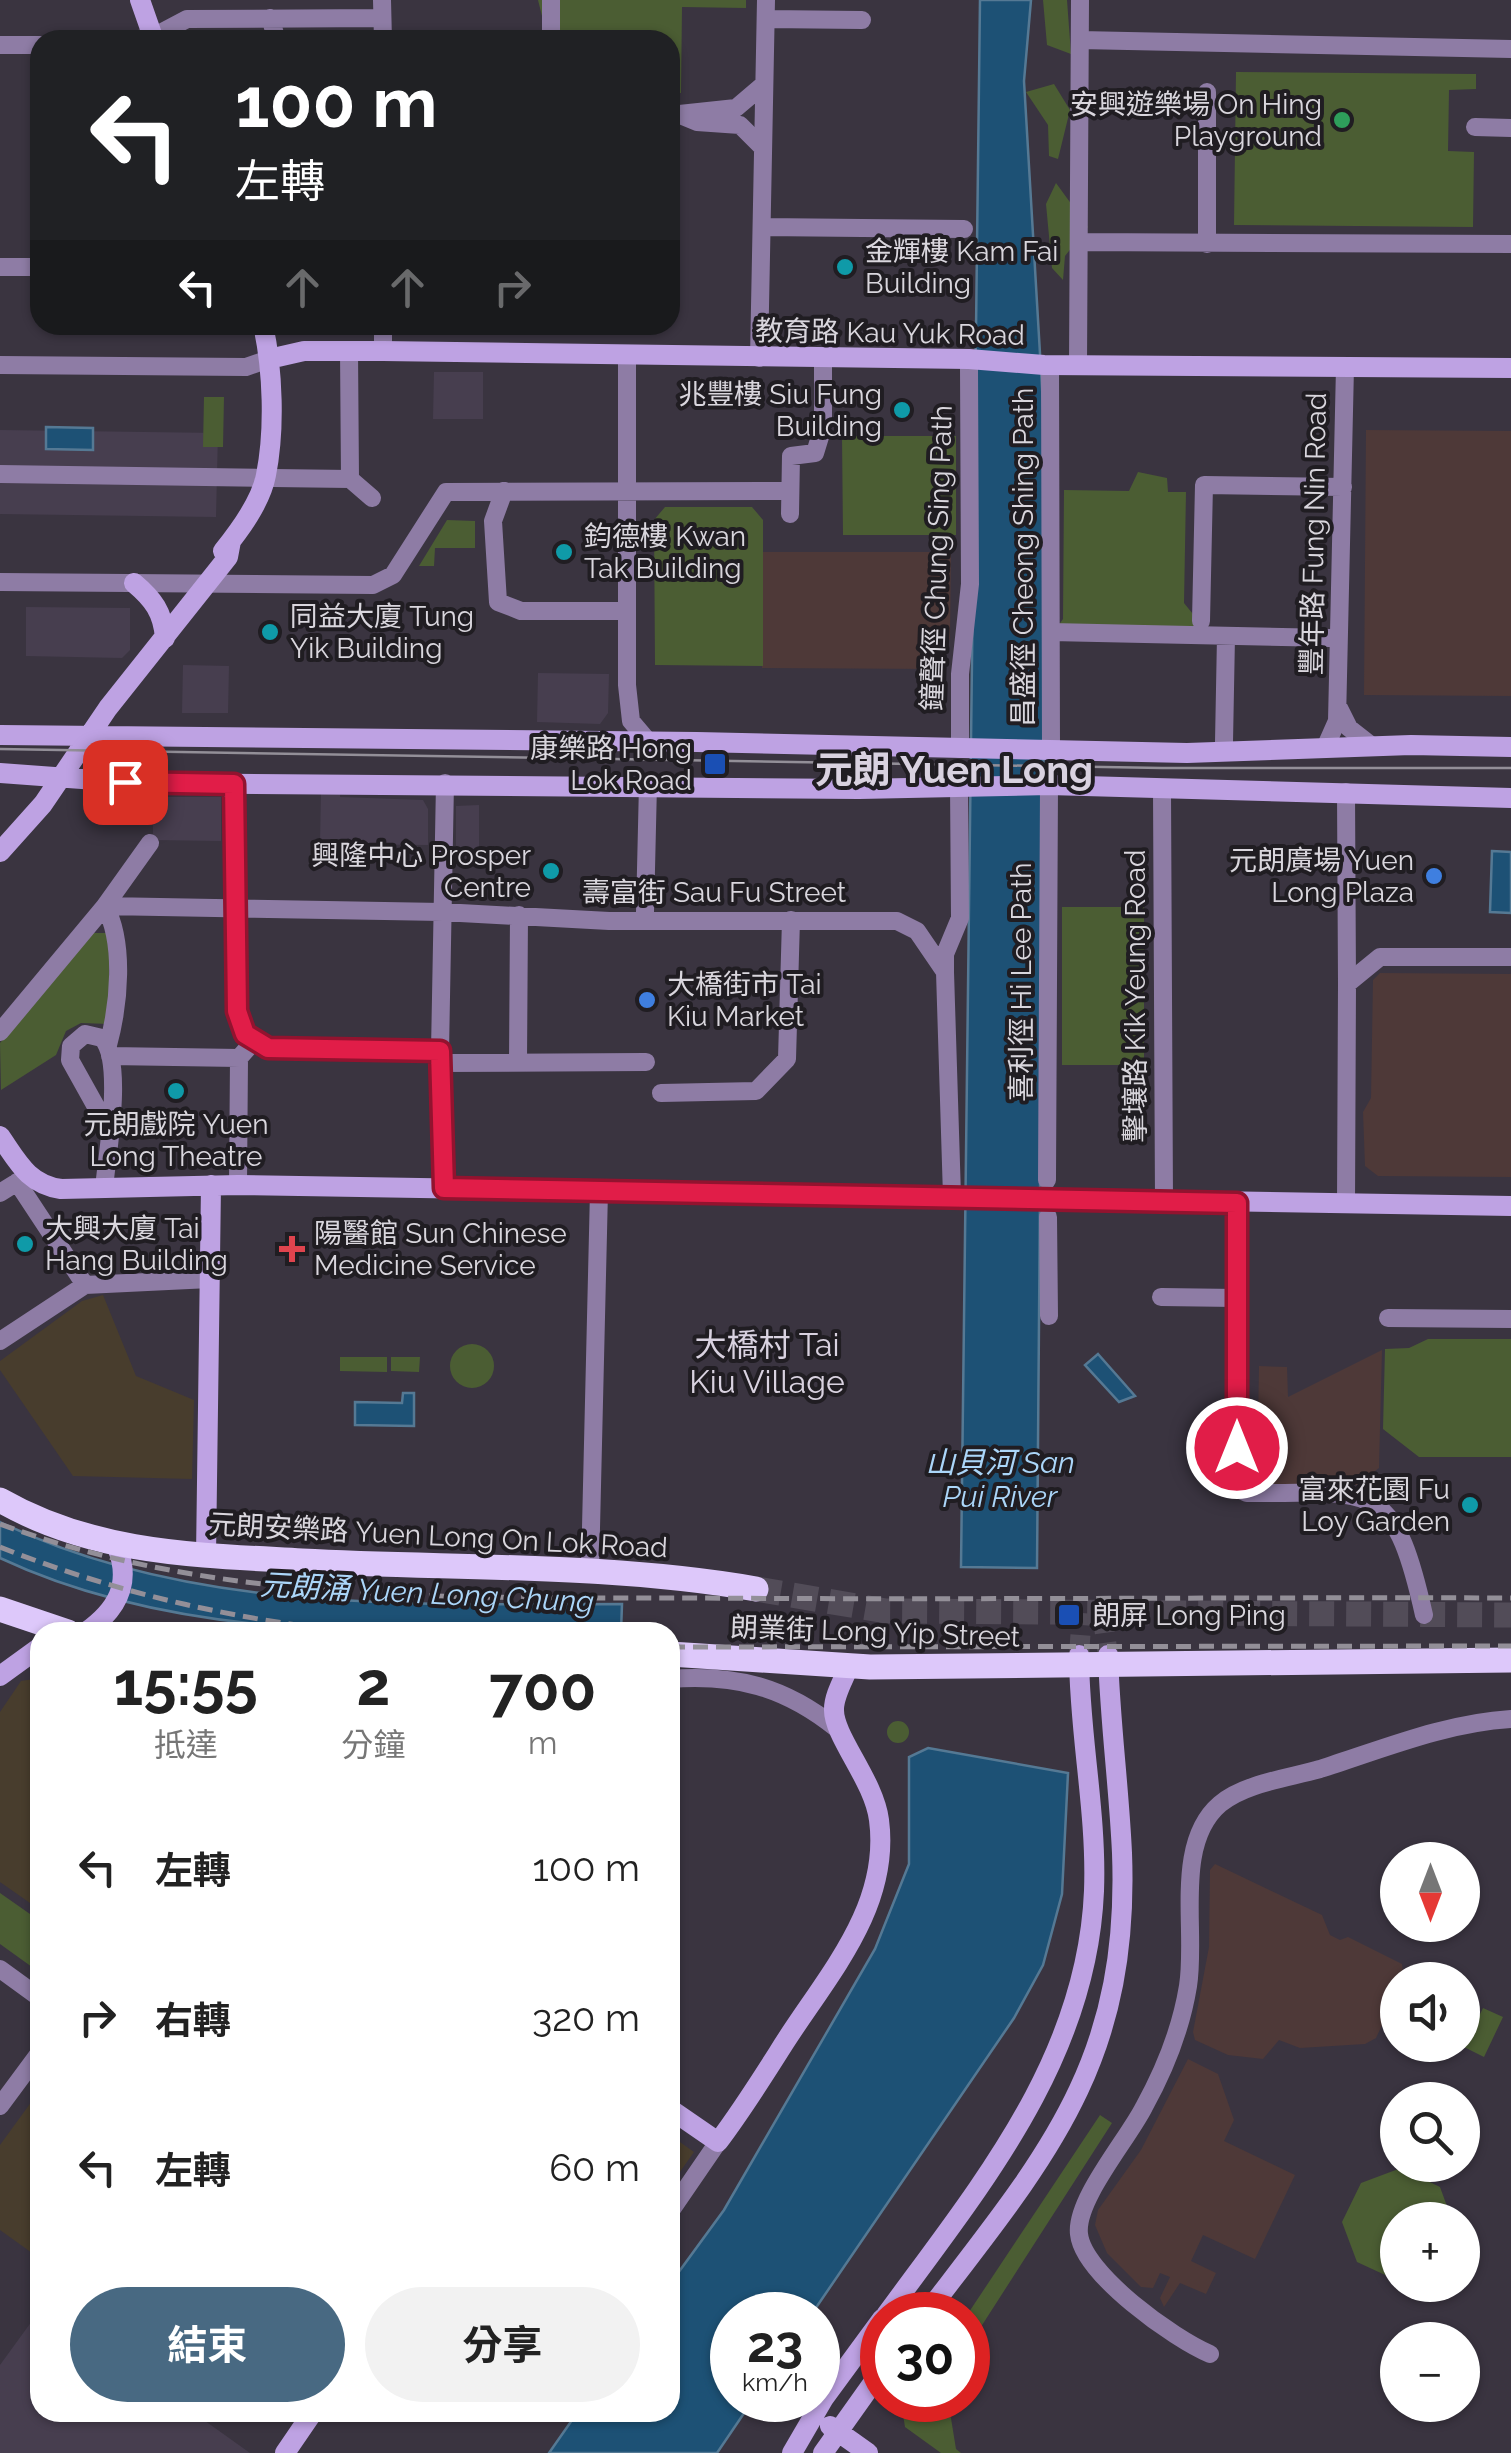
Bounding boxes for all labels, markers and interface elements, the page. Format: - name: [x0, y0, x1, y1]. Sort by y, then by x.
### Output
- text: 100 m: [235, 61, 438, 143]
- icon: left: [70, 70, 200, 200]
- place label: 安興遊樂場 On Hing Playground: [1070, 88, 1322, 153]
- marker: 安興遊樂場 On Hing Playground: [1331, 109, 1353, 131]
- text: 左轉: [235, 155, 325, 208]
- place label: 金輝樓 Kam Fai Building: [865, 235, 1058, 300]
- marker: 金輝樓 Kam Fai Building: [834, 256, 856, 278]
- icon: left: [170, 260, 225, 315]
- icon: ahead: [275, 260, 330, 315]
- icon: ahead: [380, 260, 435, 315]
- icon: right: [485, 260, 540, 315]
- street label: 教育路 Kau Yuk Road: [755, 314, 1025, 352]
- place label: 兆豐樓 Siu Fung Building: [678, 378, 882, 443]
- street label: 昌盛徑 Cheong Shing Path: [1007, 388, 1040, 726]
- street label: 豐年路 Fung Nin Road: [1295, 392, 1333, 676]
- marker: 兆豐樓 Siu Fung Building: [891, 399, 913, 421]
- street label: 鐘聲徑 Chung Sing Path: [915, 404, 959, 712]
- place label: 鈞德樓 Kwan Tak Building: [584, 520, 746, 585]
- marker: 鈞德樓 Kwan Tak Building: [553, 541, 575, 563]
- place label: 同益大廈 Tung Yik Building: [290, 600, 474, 665]
- marker: 同益大廈 Tung Yik Building: [259, 621, 281, 643]
- place label: 康樂路 Hong Lok Road: [530, 732, 692, 797]
- pin: [83, 740, 168, 825]
- district label: 元朗 Yuen Long: [815, 747, 1093, 792]
- marker: 康樂路 Hong Lok Road: [702, 751, 728, 777]
- icon: arrive: [98, 755, 153, 810]
- place label: 興隆中心 Prosper Centre: [311, 839, 531, 904]
- place label: 元朗廣場 Yuen Long Plaza: [1229, 844, 1414, 909]
- street label: 擊壤路 Kik Yeung Road: [1119, 850, 1152, 1142]
- marker: 興隆中心 Prosper Centre: [540, 860, 562, 882]
- street label: 喜利徑 Hi Lee Path: [1005, 862, 1038, 1102]
- marker: 元朗廣場 Yuen Long Plaza: [1423, 865, 1445, 887]
- street label: 壽富街 Sau Fu Street: [582, 876, 847, 909]
- place label: 大橋街市 Tai Kiu Market: [667, 968, 822, 1033]
- marker: 大橋街市 Tai Kiu Market: [636, 989, 658, 1011]
- marker: 元朗戲院 Yuen Long Theatre: [165, 1080, 187, 1102]
- place label: 元朗戲院 Yuen Long Theatre: [83, 1108, 269, 1173]
- place label: 大興大廈 Tai Hang Building: [45, 1212, 228, 1277]
- place label: 陽醫館 Sun Chinese Medicine Service: [314, 1217, 567, 1282]
- marker: 大興大廈 Tai Hang Building: [14, 1233, 36, 1255]
- marker: 陽醫館 Sun Chinese Medicine Service: [279, 1236, 305, 1262]
- district label: 大橋村 Tai Kiu Village: [689, 1326, 845, 1400]
- position arrow: [1185, 1396, 1289, 1500]
- water label: 山貝河 San Pui River: [925, 1445, 1075, 1514]
- place label: 富來花園 Fu Loy Garden: [1299, 1473, 1450, 1538]
- marker: 富來花園 Fu Loy Garden: [1459, 1494, 1481, 1516]
- street label: 元朗安樂路 Yuen Long On Lok Road: [208, 1507, 668, 1565]
- water label: 元朗涌 Yuen Long Chung: [259, 1567, 595, 1619]
- place label: 朗屏 Long Ping: [1092, 1599, 1286, 1632]
- marker: 朗屏 Long Ping: [1056, 1602, 1082, 1628]
- street label: 朗業街 Long Yip Street: [730, 1610, 1021, 1654]
- text: 15:55: [114, 1649, 258, 1719]
- text: 2: [356, 1649, 390, 1719]
- text: 700: [489, 1654, 596, 1724]
- text: m: [528, 1724, 557, 1761]
- text: 抵達: [154, 1726, 218, 1763]
- text: 分鐘: [341, 1726, 405, 1763]
- icon: left: [70, 1840, 125, 1895]
- north arrow: [1380, 1842, 1480, 1942]
- map controls: [1380, 1842, 1480, 2422]
- text: 100 m: [533, 1845, 640, 1890]
- text: 左轉: [155, 1848, 231, 1893]
- button: sound: [1380, 1962, 1480, 2062]
- icon: right: [70, 1990, 125, 2045]
- text: 320 m: [532, 1995, 640, 2040]
- text: 右轉: [155, 1998, 231, 2043]
- button: search: [1380, 2082, 1480, 2182]
- icon: left: [70, 2140, 125, 2195]
- text: 60 m: [549, 2145, 640, 2190]
- text: 左轉: [155, 2148, 231, 2193]
- button: +: [1380, 2202, 1480, 2302]
- button: 結束: [70, 2287, 345, 2402]
- button: 分享: [365, 2287, 640, 2402]
- speed limit sign: 30: [860, 2292, 990, 2422]
- text: 23: [747, 2315, 803, 2374]
- button: −: [1380, 2322, 1480, 2422]
- text: km/h: [742, 2367, 808, 2397]

